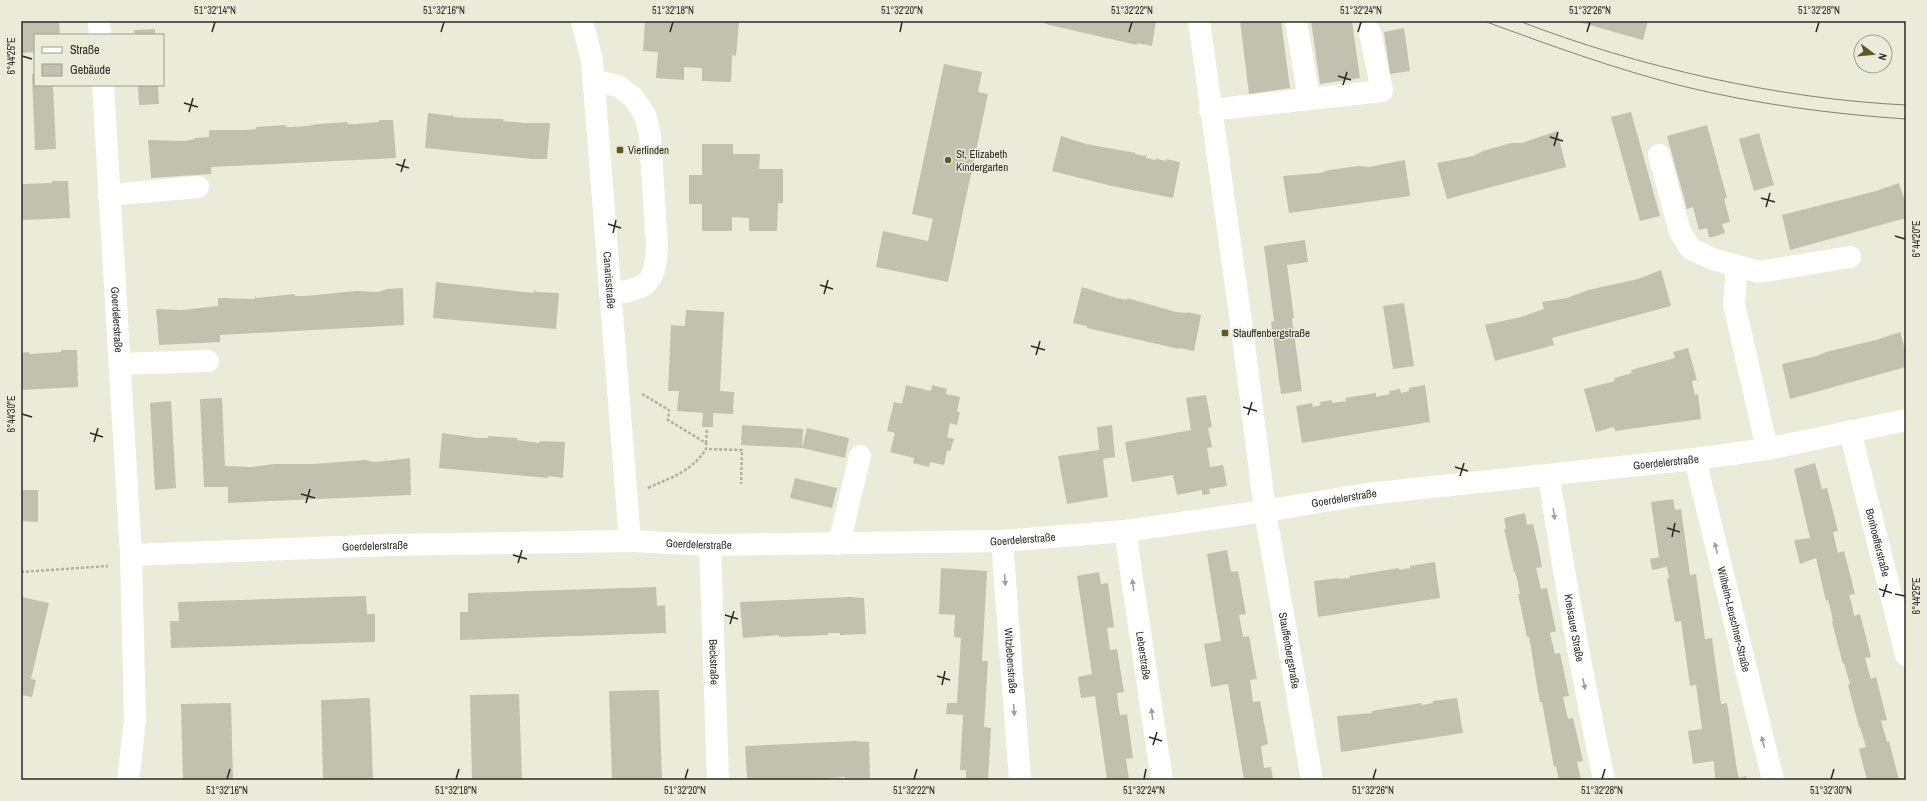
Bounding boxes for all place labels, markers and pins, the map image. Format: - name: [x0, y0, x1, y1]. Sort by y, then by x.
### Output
- place label: Vierlinden: [628, 143, 669, 157]
- marker: Vierlinden: [615, 145, 625, 155]
- place label: St, Elizabeth Kindergarten: [956, 147, 1008, 174]
- marker: St, Elizabeth Kindergarten: [943, 155, 953, 165]
- place label: Stauffenbergstraße: [1233, 326, 1310, 340]
- marker: Stauffenbergstraße: [1220, 328, 1230, 338]

